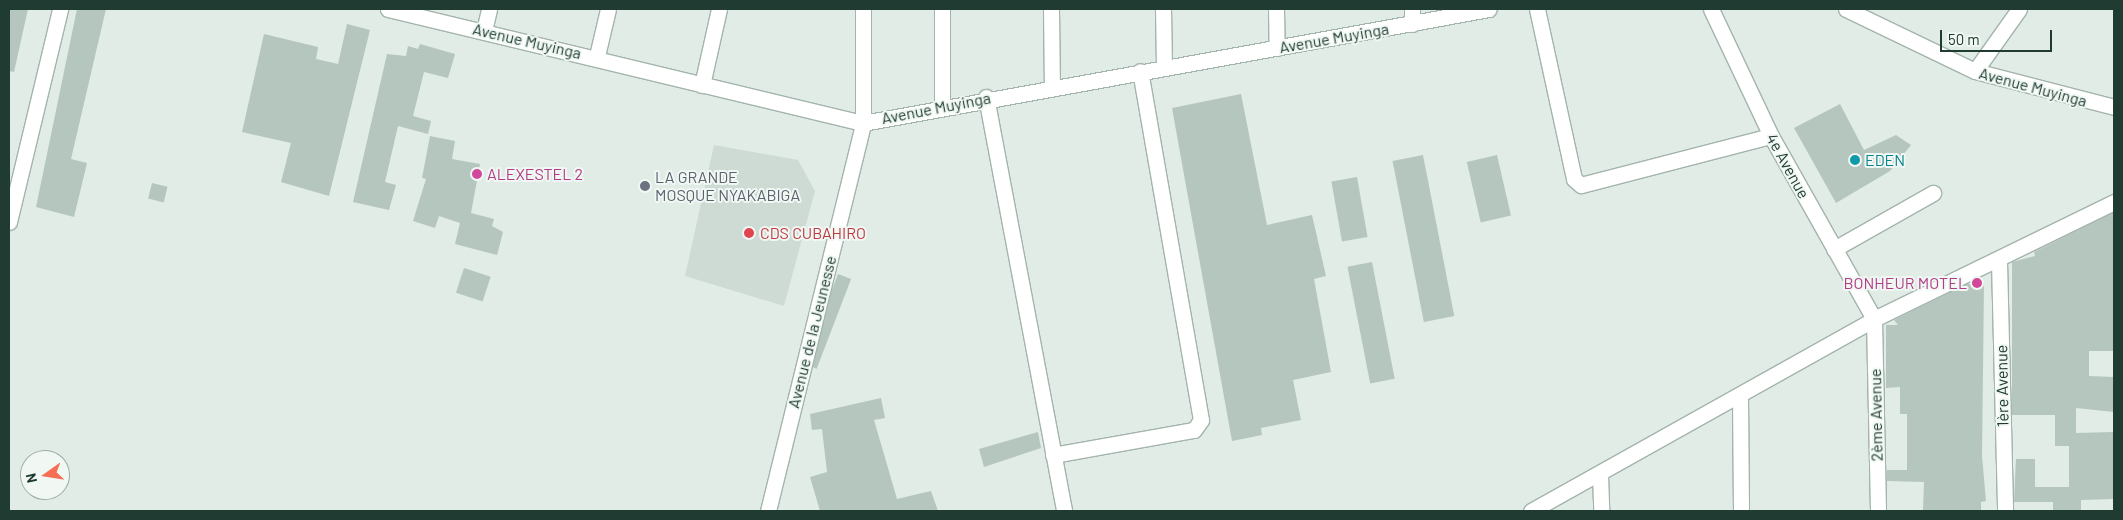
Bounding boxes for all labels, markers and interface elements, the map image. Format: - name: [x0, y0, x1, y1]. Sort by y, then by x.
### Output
- street label: Avenue Muyinga: [471, 19, 583, 63]
- street label: Avenue Muyinga: [1278, 19, 1390, 57]
- scale bar: [1943, 20, 2056, 52]
- text: 50 m: [1948, 30, 1980, 48]
- street label: Avenue Muyinga: [1977, 63, 2089, 111]
- street label: Avenue Muyinga: [880, 88, 992, 128]
- street label: 4e Avenue: [1762, 130, 1814, 202]
- place label: EDEN: [1865, 150, 1905, 170]
- marker: EDEN: [1849, 154, 1861, 166]
- place label: ALEXESTEL 2: [487, 164, 583, 184]
- place label: LA GRANDE MOSQUE NYAKABIGA: [655, 167, 800, 205]
- marker: ALEXESTEL 2: [471, 168, 483, 180]
- marker: LA GRANDE MOSQUE NYAKABIGA: [639, 180, 651, 192]
- place label: CDS CUBAHIRO: [760, 223, 866, 243]
- marker: CDS CUBAHIRO: [742, 226, 756, 240]
- street label: Avenue de la Jeunesse: [784, 254, 840, 410]
- place label: BONHEUR MOTEL: [1844, 273, 1967, 293]
- marker: BONHEUR MOTEL: [1971, 277, 1983, 289]
- street label: 1ère Avenue: [1992, 345, 2012, 427]
- street label: 2ème Avenue: [1866, 368, 1886, 462]
- north arrow: [20, 450, 70, 500]
- text: N: [22, 472, 40, 485]

